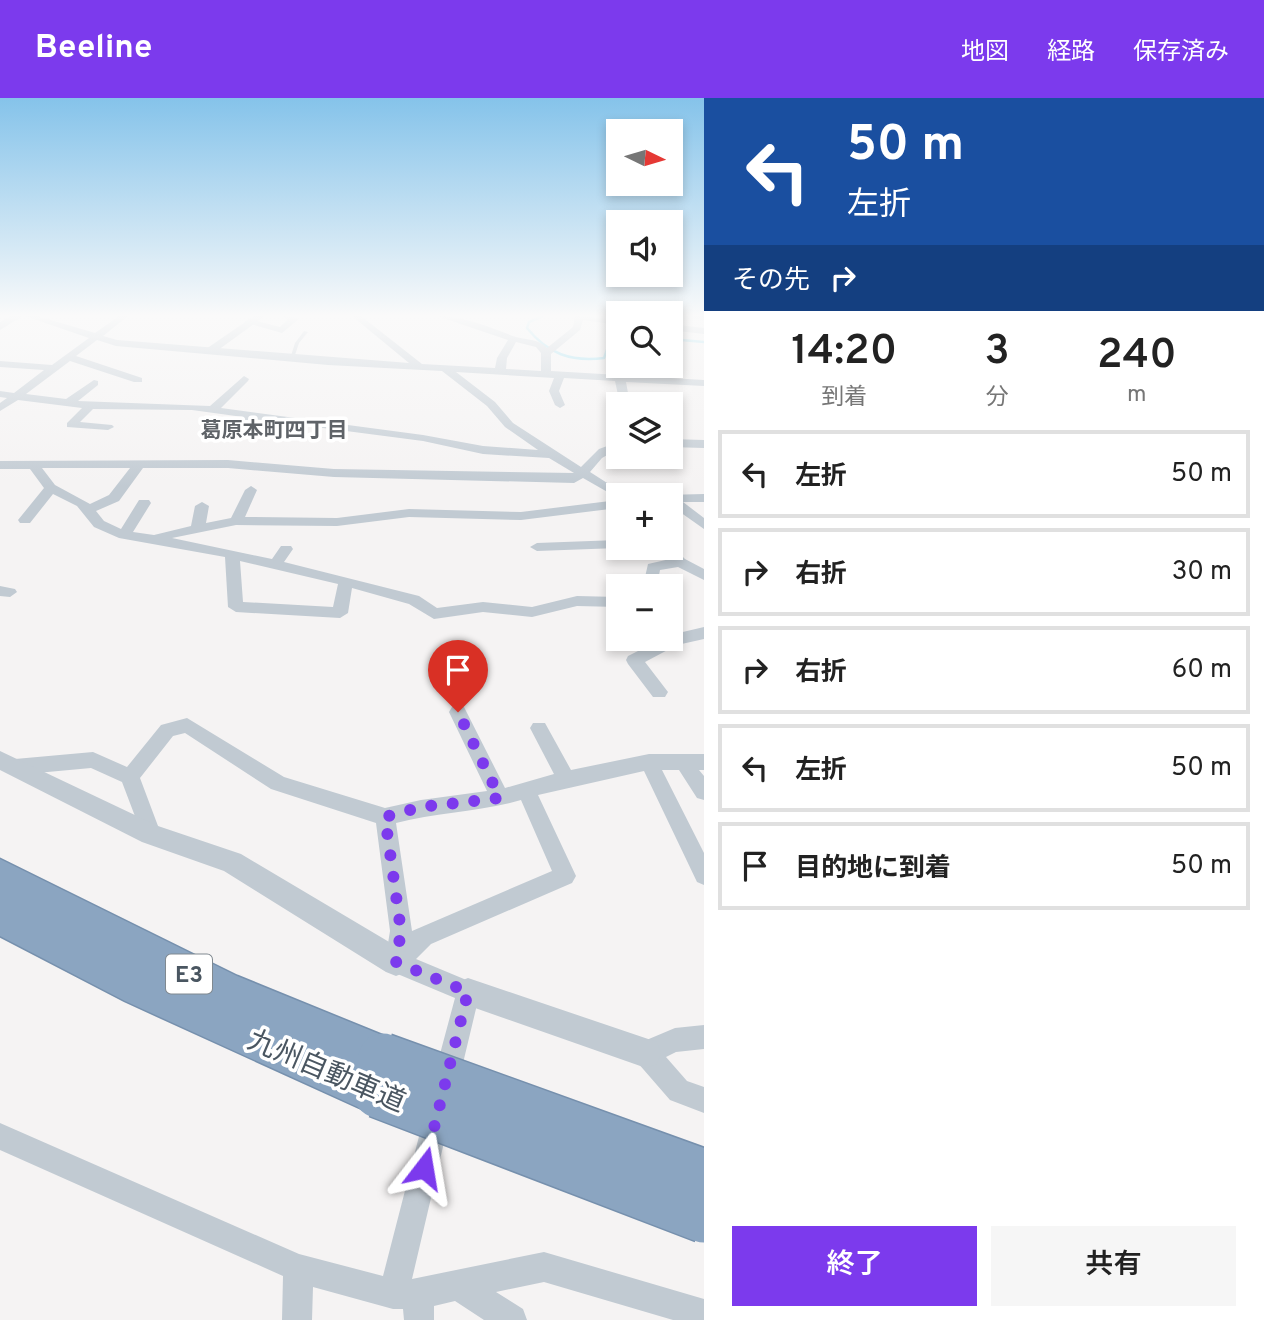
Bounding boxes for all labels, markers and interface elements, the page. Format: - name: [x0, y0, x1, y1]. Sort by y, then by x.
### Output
- text: Beeline: [35, 28, 152, 70]
- text: 地図: [961, 38, 1009, 68]
- text: 経路: [1047, 38, 1095, 68]
- text: 保存済み: [1133, 38, 1229, 68]
- text: 50 m: [847, 116, 964, 178]
- north arrow: [606, 119, 682, 196]
- map controls: [606, 119, 683, 651]
- icon: left: [732, 126, 823, 217]
- text: 左折: [847, 186, 911, 226]
- button: sound: [606, 210, 683, 287]
- icon: right: [824, 259, 862, 297]
- text: その先: [732, 265, 810, 298]
- button: search: [606, 301, 683, 378]
- text: 14:20: [791, 326, 897, 379]
- text: 3: [985, 326, 1010, 379]
- text: 240: [1097, 330, 1177, 383]
- text: m: [1127, 381, 1147, 410]
- text: 到着: [821, 384, 867, 413]
- text: 分: [986, 384, 1009, 413]
- button: layers: [606, 392, 683, 469]
- district label: 葛原本町四丁目: [201, 418, 348, 445]
- icon: left: [736, 455, 774, 493]
- text: 50 m: [1171, 458, 1232, 491]
- text: 左折: [795, 461, 847, 494]
- button: +: [606, 483, 683, 560]
- icon: right: [736, 553, 774, 591]
- text: 30 m: [1172, 556, 1232, 589]
- text: 右折: [795, 559, 847, 592]
- button: −: [606, 574, 683, 651]
- pin: [428, 640, 488, 712]
- icon: arrive: [439, 651, 477, 689]
- icon: right: [736, 651, 774, 689]
- text: 60 m: [1172, 654, 1232, 687]
- text: 右折: [795, 657, 847, 690]
- icon: left: [736, 749, 774, 787]
- text: 50 m: [1171, 752, 1232, 785]
- text: 左折: [795, 755, 847, 788]
- icon: arrive: [736, 847, 774, 885]
- text: 50 m: [1171, 850, 1232, 883]
- text: 目的地に到着: [795, 853, 951, 886]
- road number: E3: [166, 954, 212, 994]
- street label: 九州自動車道: [241, 1023, 410, 1122]
- position arrow: [387, 1131, 461, 1205]
- button: 終了: [732, 1226, 977, 1306]
- button: 共有: [991, 1226, 1236, 1306]

